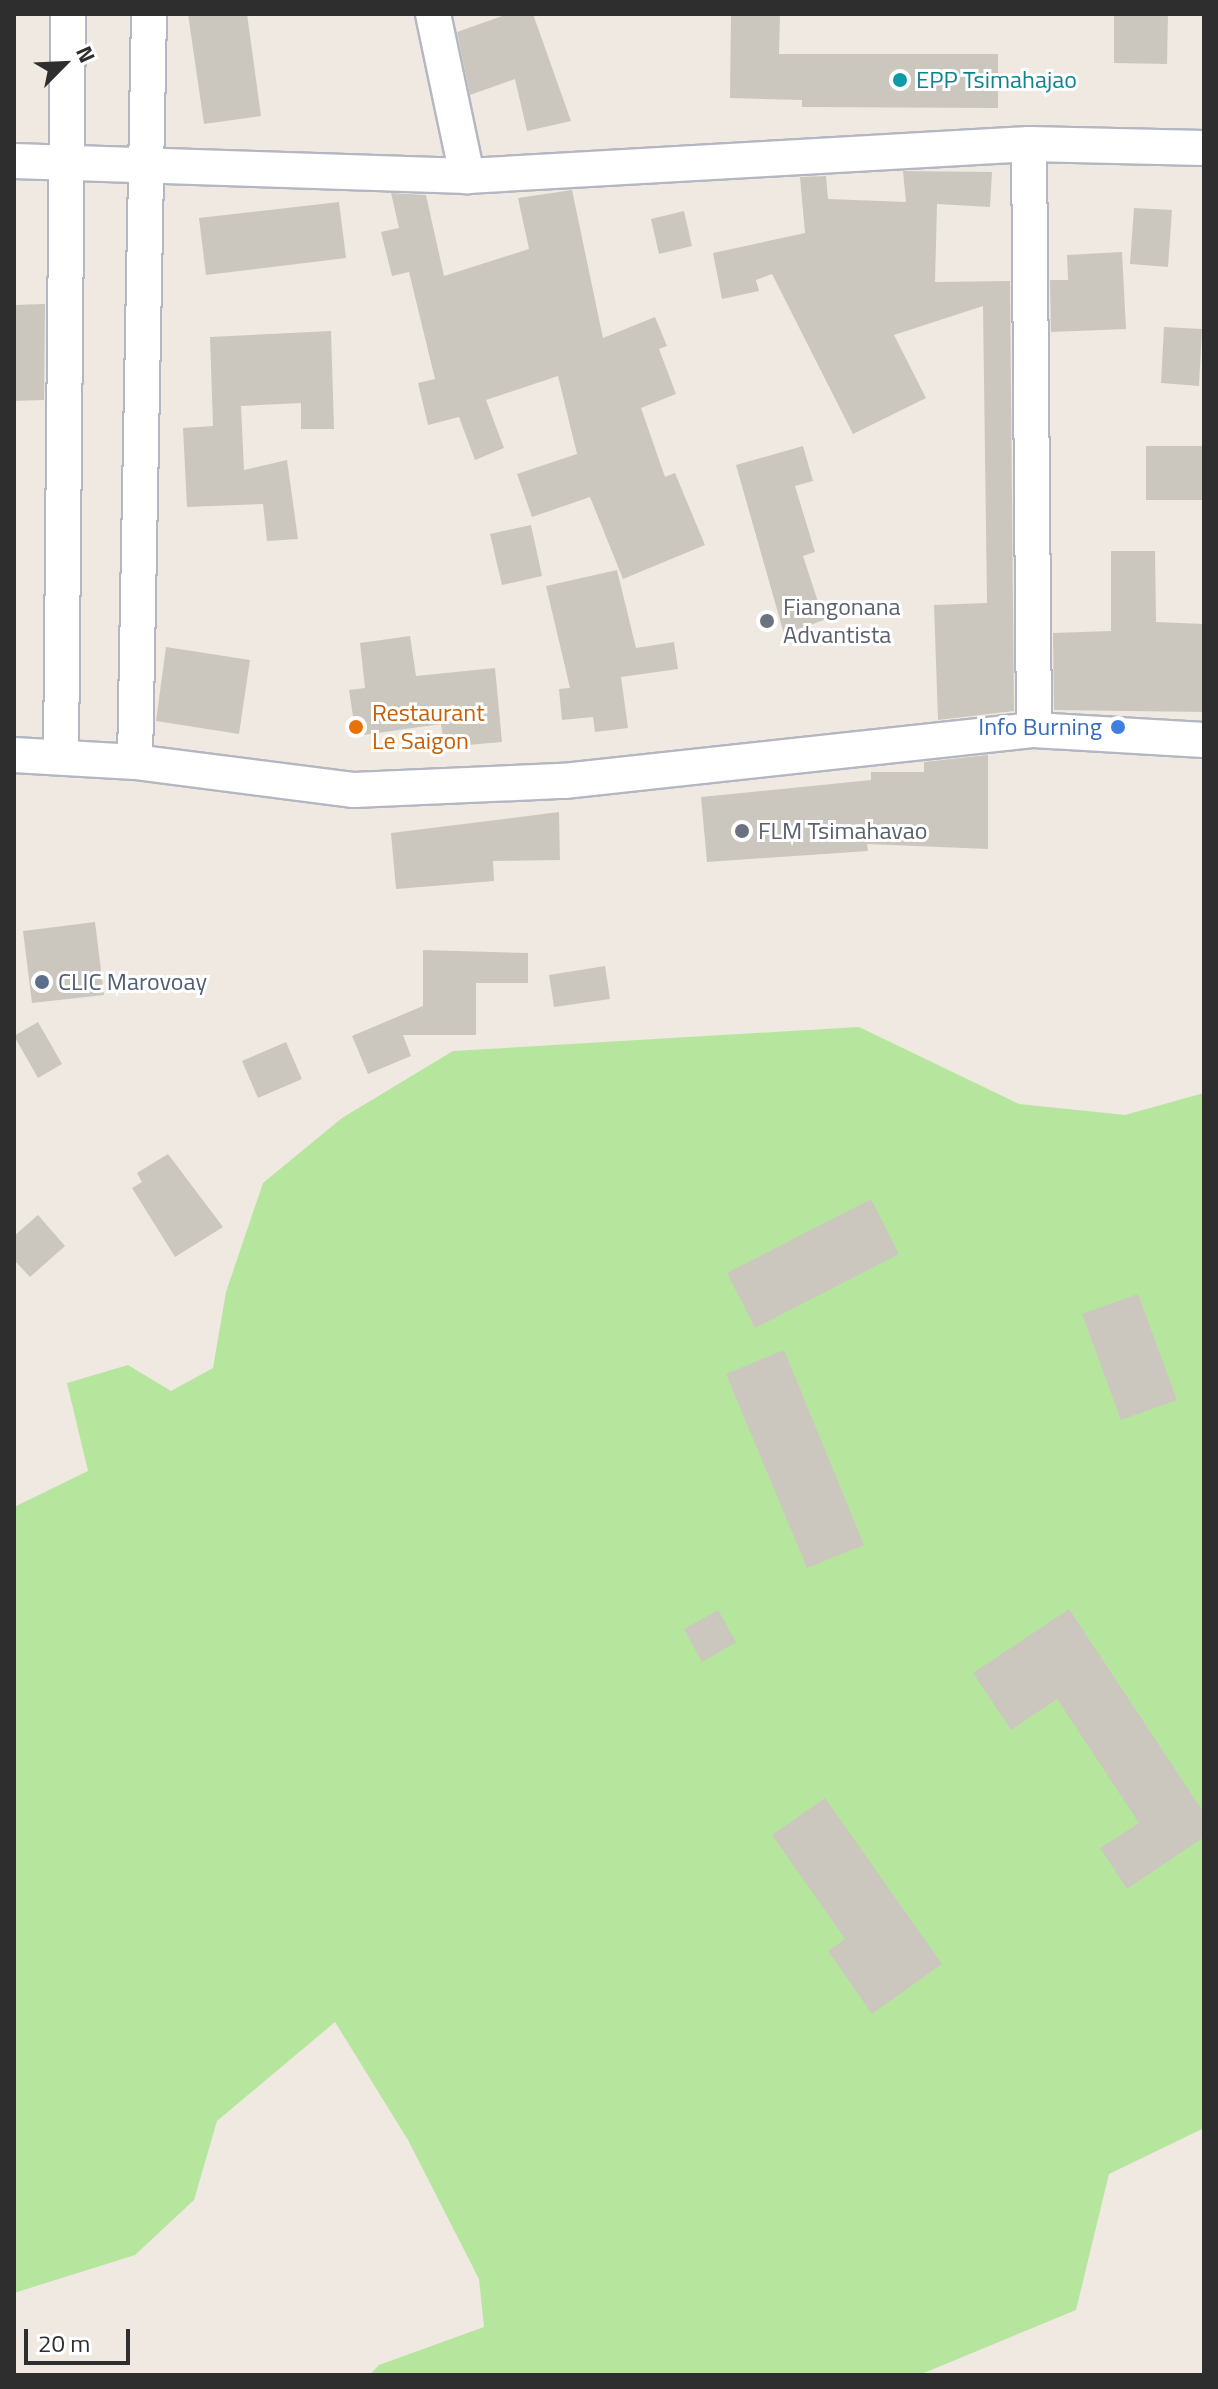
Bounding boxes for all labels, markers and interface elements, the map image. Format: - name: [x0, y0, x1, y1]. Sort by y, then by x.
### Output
- north arrow: [24, 24, 104, 104]
- text: N: [67, 40, 105, 68]
- place label: EPP Tsimahajao: [916, 66, 1077, 94]
- marker: EPP Tsimahajao: [891, 71, 909, 89]
- place label: Fiangonana Advantista: [783, 593, 901, 649]
- marker: Fiangonana Advantista: [758, 612, 776, 630]
- place label: Restaurant Le Saigon: [372, 699, 485, 755]
- place label: Info Burning: [978, 713, 1102, 741]
- marker: Restaurant Le Saigon: [347, 718, 365, 736]
- marker: Info Burning: [1109, 718, 1127, 736]
- place label: FLM Tsimahavao: [758, 817, 927, 845]
- marker: FLM Tsimahavao: [733, 822, 751, 840]
- place label: CLIC Marovoay: [58, 968, 207, 996]
- marker: CLIC Marovoay: [33, 973, 51, 991]
- scale bar: [28, 2313, 134, 2363]
- text: 20 m: [38, 2325, 90, 2361]

